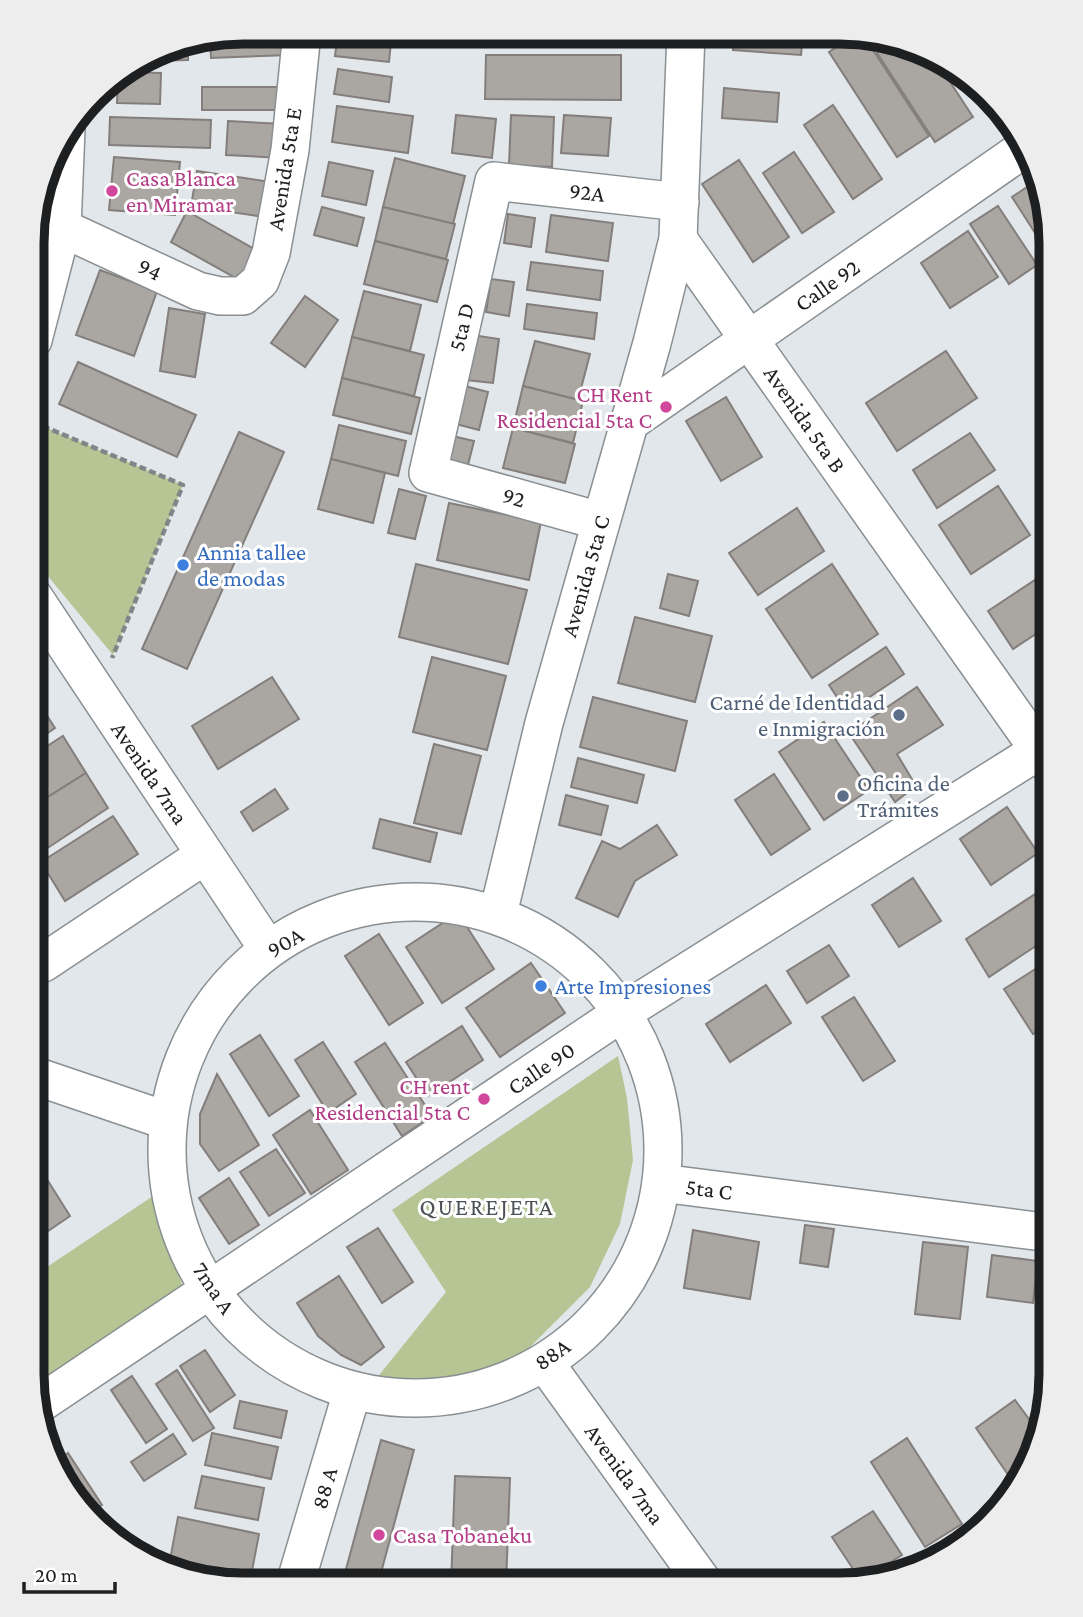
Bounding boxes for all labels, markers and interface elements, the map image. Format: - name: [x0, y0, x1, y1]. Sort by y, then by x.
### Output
- street label: Avenida 5ta E: [261, 106, 307, 232]
- place label: Casa Blanca en Miramar: [126, 165, 236, 217]
- street label: 92A: [568, 177, 607, 207]
- marker: Casa Blanca en Miramar: [104, 183, 120, 199]
- street label: 94: [134, 252, 166, 286]
- street label: Calle 92: [790, 253, 864, 317]
- street label: 5ta D: [443, 300, 479, 354]
- street label: Avenida 5ta B: [759, 361, 851, 477]
- place label: CH Rent Residencial 5ta C: [496, 381, 652, 433]
- marker: CH Rent Residencial 5ta C: [658, 399, 674, 415]
- street label: 92: [500, 481, 528, 513]
- street label: Avenida 5ta C: [555, 512, 615, 640]
- place label: Annia tallee de modas: [197, 539, 306, 591]
- marker: Annia tallee de modas: [175, 557, 191, 573]
- place label: Carné de Identidad e Inmigración: [709, 689, 885, 741]
- marker: Carné de Identidad e Inmigración: [891, 707, 907, 723]
- street label: Avenida 7ma: [106, 717, 194, 830]
- place label: Oficina de Trámites: [857, 770, 950, 822]
- marker: Oficina de Trámites: [835, 788, 851, 804]
- street label: 90A: [262, 921, 309, 963]
- place label: Arte Impresiones: [555, 973, 711, 999]
- marker: Arte Impresiones: [533, 978, 549, 994]
- street label: Calle 90: [503, 1036, 579, 1100]
- place label: CH rent Residencial 5ta C: [314, 1073, 470, 1125]
- marker: CH rent Residencial 5ta C: [476, 1091, 492, 1107]
- street label: 5ta C: [684, 1173, 734, 1205]
- district label: QUEREJETA: [419, 1193, 555, 1220]
- street label: 7ma A: [187, 1257, 241, 1320]
- street label: 88A: [529, 1332, 576, 1375]
- street label: Avenida 7ma: [580, 1419, 670, 1530]
- street label: 88 A: [306, 1463, 343, 1512]
- place label: Casa Tobaneku: [393, 1522, 532, 1548]
- marker: Casa Tobaneku: [371, 1527, 387, 1543]
- scale bar: [24, 1550, 116, 1594]
- text: 20 m: [35, 1563, 78, 1587]

